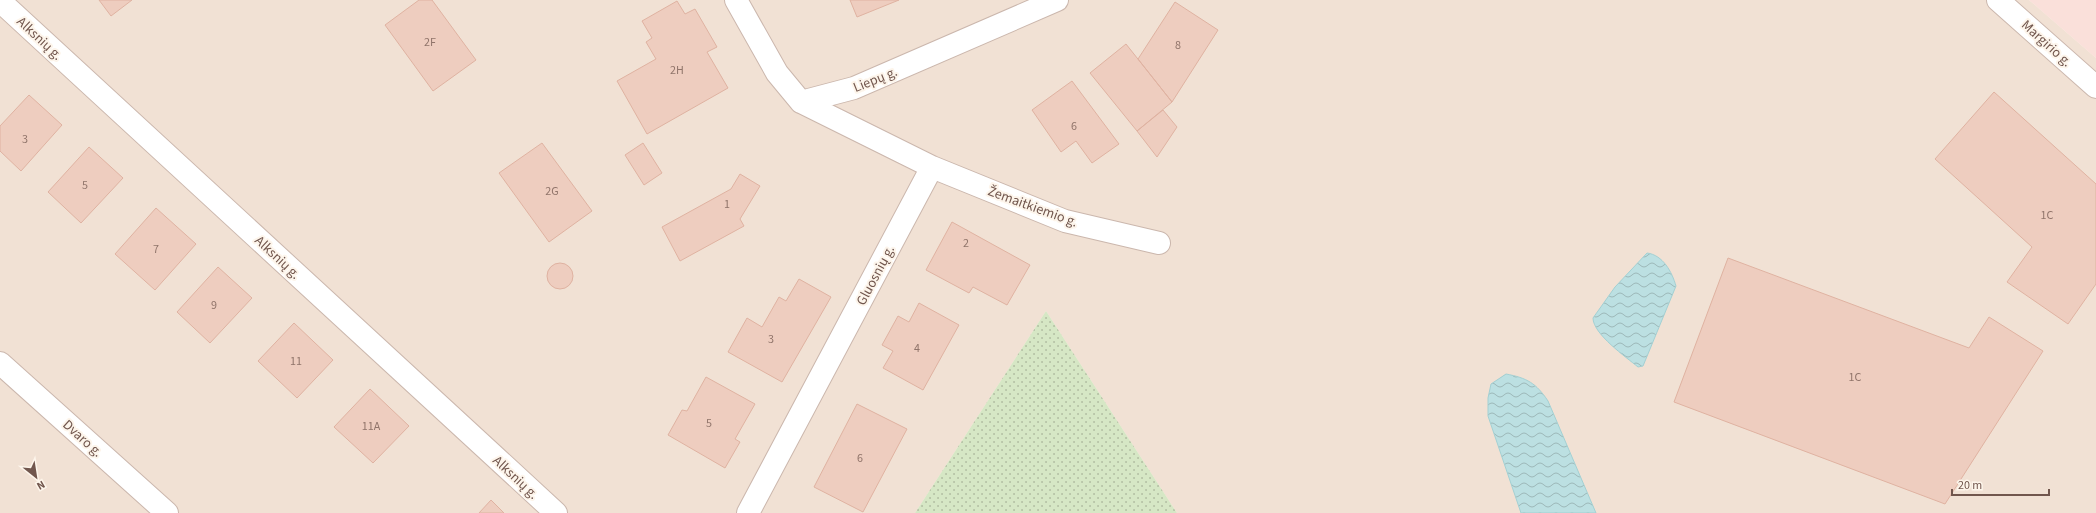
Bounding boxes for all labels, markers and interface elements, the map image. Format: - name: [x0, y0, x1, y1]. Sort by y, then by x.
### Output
- street label: Alksnių g.: [12, 12, 67, 65]
- street label: Margirio g.: [2017, 16, 2076, 72]
- house number: 2F: [424, 34, 436, 51]
- house number: 8: [1175, 37, 1181, 54]
- house number: 2H: [670, 62, 684, 79]
- street label: Liepų g.: [850, 62, 900, 98]
- house number: 6: [1071, 118, 1077, 135]
- house number: 3: [22, 131, 28, 148]
- house number: 5: [82, 177, 88, 194]
- street label: Žemaitkiemio g.: [985, 181, 1080, 232]
- house number: 2G: [545, 183, 559, 200]
- house number: 1: [724, 196, 730, 213]
- house number: 1C: [2041, 207, 2054, 224]
- street label: Alksnių g.: [250, 231, 305, 284]
- house number: 2: [963, 235, 969, 252]
- house number: 7: [153, 241, 159, 258]
- street label: Gluosnių g.: [852, 242, 900, 309]
- house number: 9: [211, 297, 217, 314]
- house number: 3: [768, 331, 774, 348]
- house number: 4: [914, 340, 920, 357]
- house number: 11: [290, 353, 302, 370]
- house number: 1C: [1849, 369, 1862, 386]
- street label: Dvaro g.: [58, 415, 107, 462]
- house number: 5: [706, 415, 712, 432]
- house number: 11A: [362, 418, 381, 435]
- house number: 6: [857, 450, 863, 467]
- street label: Alksnių g.: [488, 451, 543, 504]
- north arrow: [16, 457, 56, 497]
- scale bar: [1952, 471, 2049, 497]
- text: N: [34, 477, 48, 494]
- text: 20 m: [1958, 477, 1982, 494]

